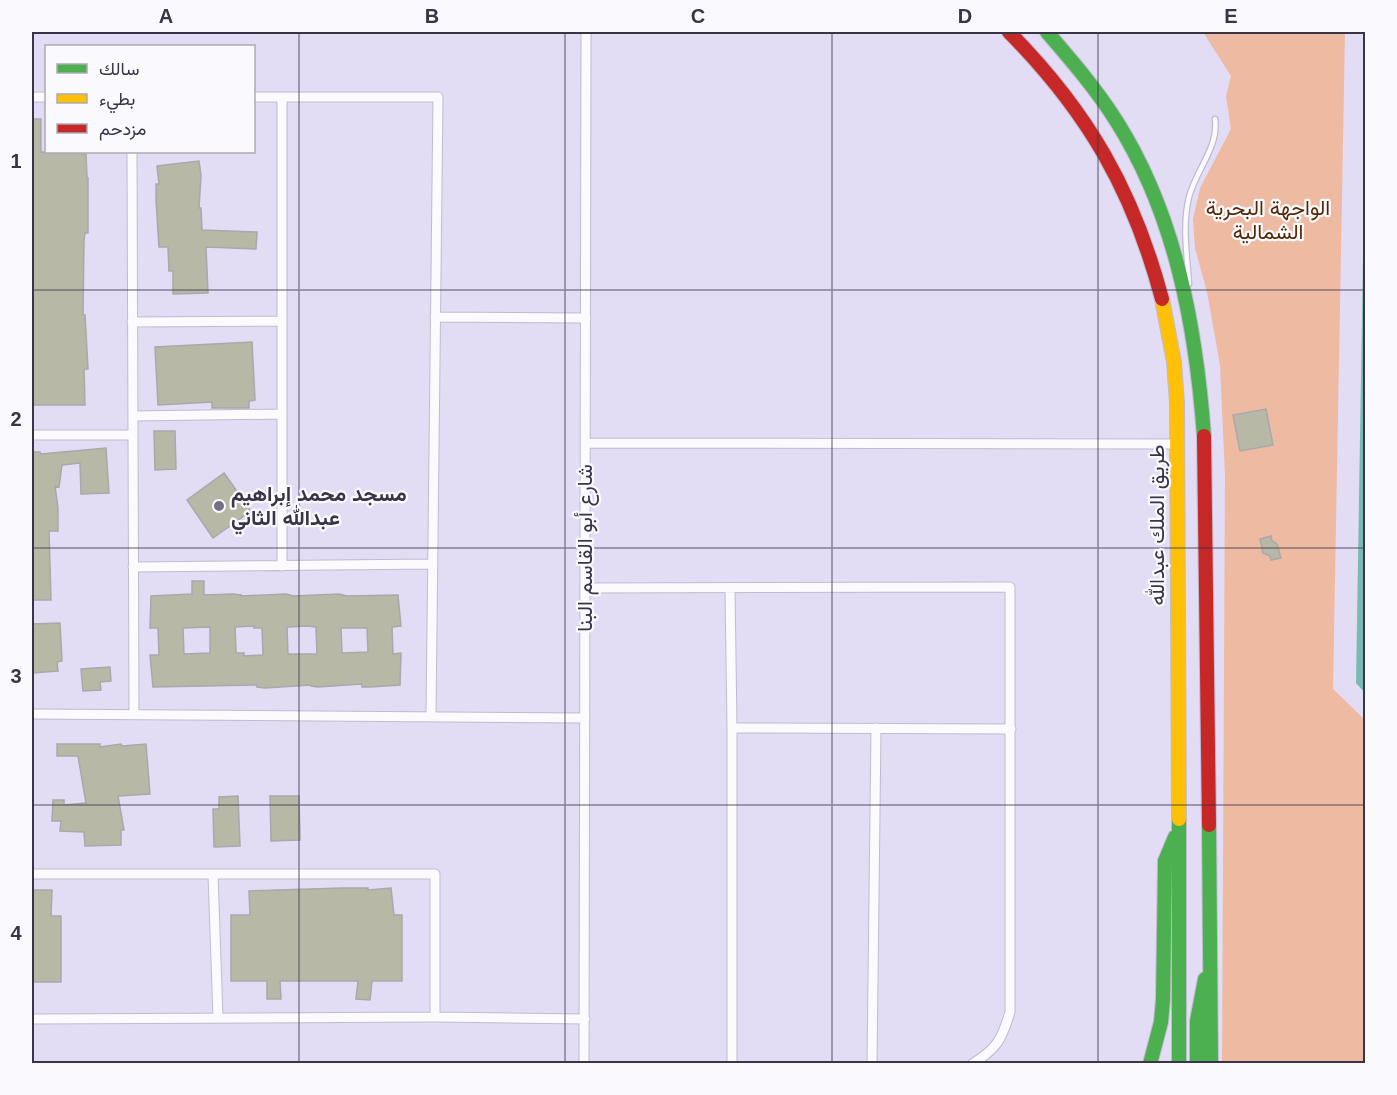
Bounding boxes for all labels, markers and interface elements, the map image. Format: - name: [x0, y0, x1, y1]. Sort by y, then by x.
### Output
- text: A: [159, 5, 173, 27]
- text: B: [425, 5, 439, 27]
- text: C: [691, 5, 705, 27]
- text: D: [958, 5, 972, 27]
- text: E: [1224, 5, 1238, 27]
- legend: [45, 45, 255, 153]
- text: سالك: [99, 59, 139, 79]
- text: بطيء: [99, 89, 135, 114]
- text: مزدحم: [99, 119, 146, 141]
- text: 1: [10, 150, 22, 172]
- park label: الواجهة البحرية الشمالية: [1206, 196, 1330, 244]
- text: 2: [10, 408, 22, 430]
- street label: طريق الملك عبدالله: [1144, 445, 1170, 605]
- street label: شارع أبو القاسم البنا: [573, 464, 599, 632]
- place label: مسجد محمد إبراهيم عبدالله الثاني: [231, 482, 407, 535]
- marker: مسجد محمد إبراهيم عبدالله الثاني: [212, 499, 226, 513]
- text: 3: [10, 665, 22, 687]
- text: 4: [10, 922, 22, 944]

